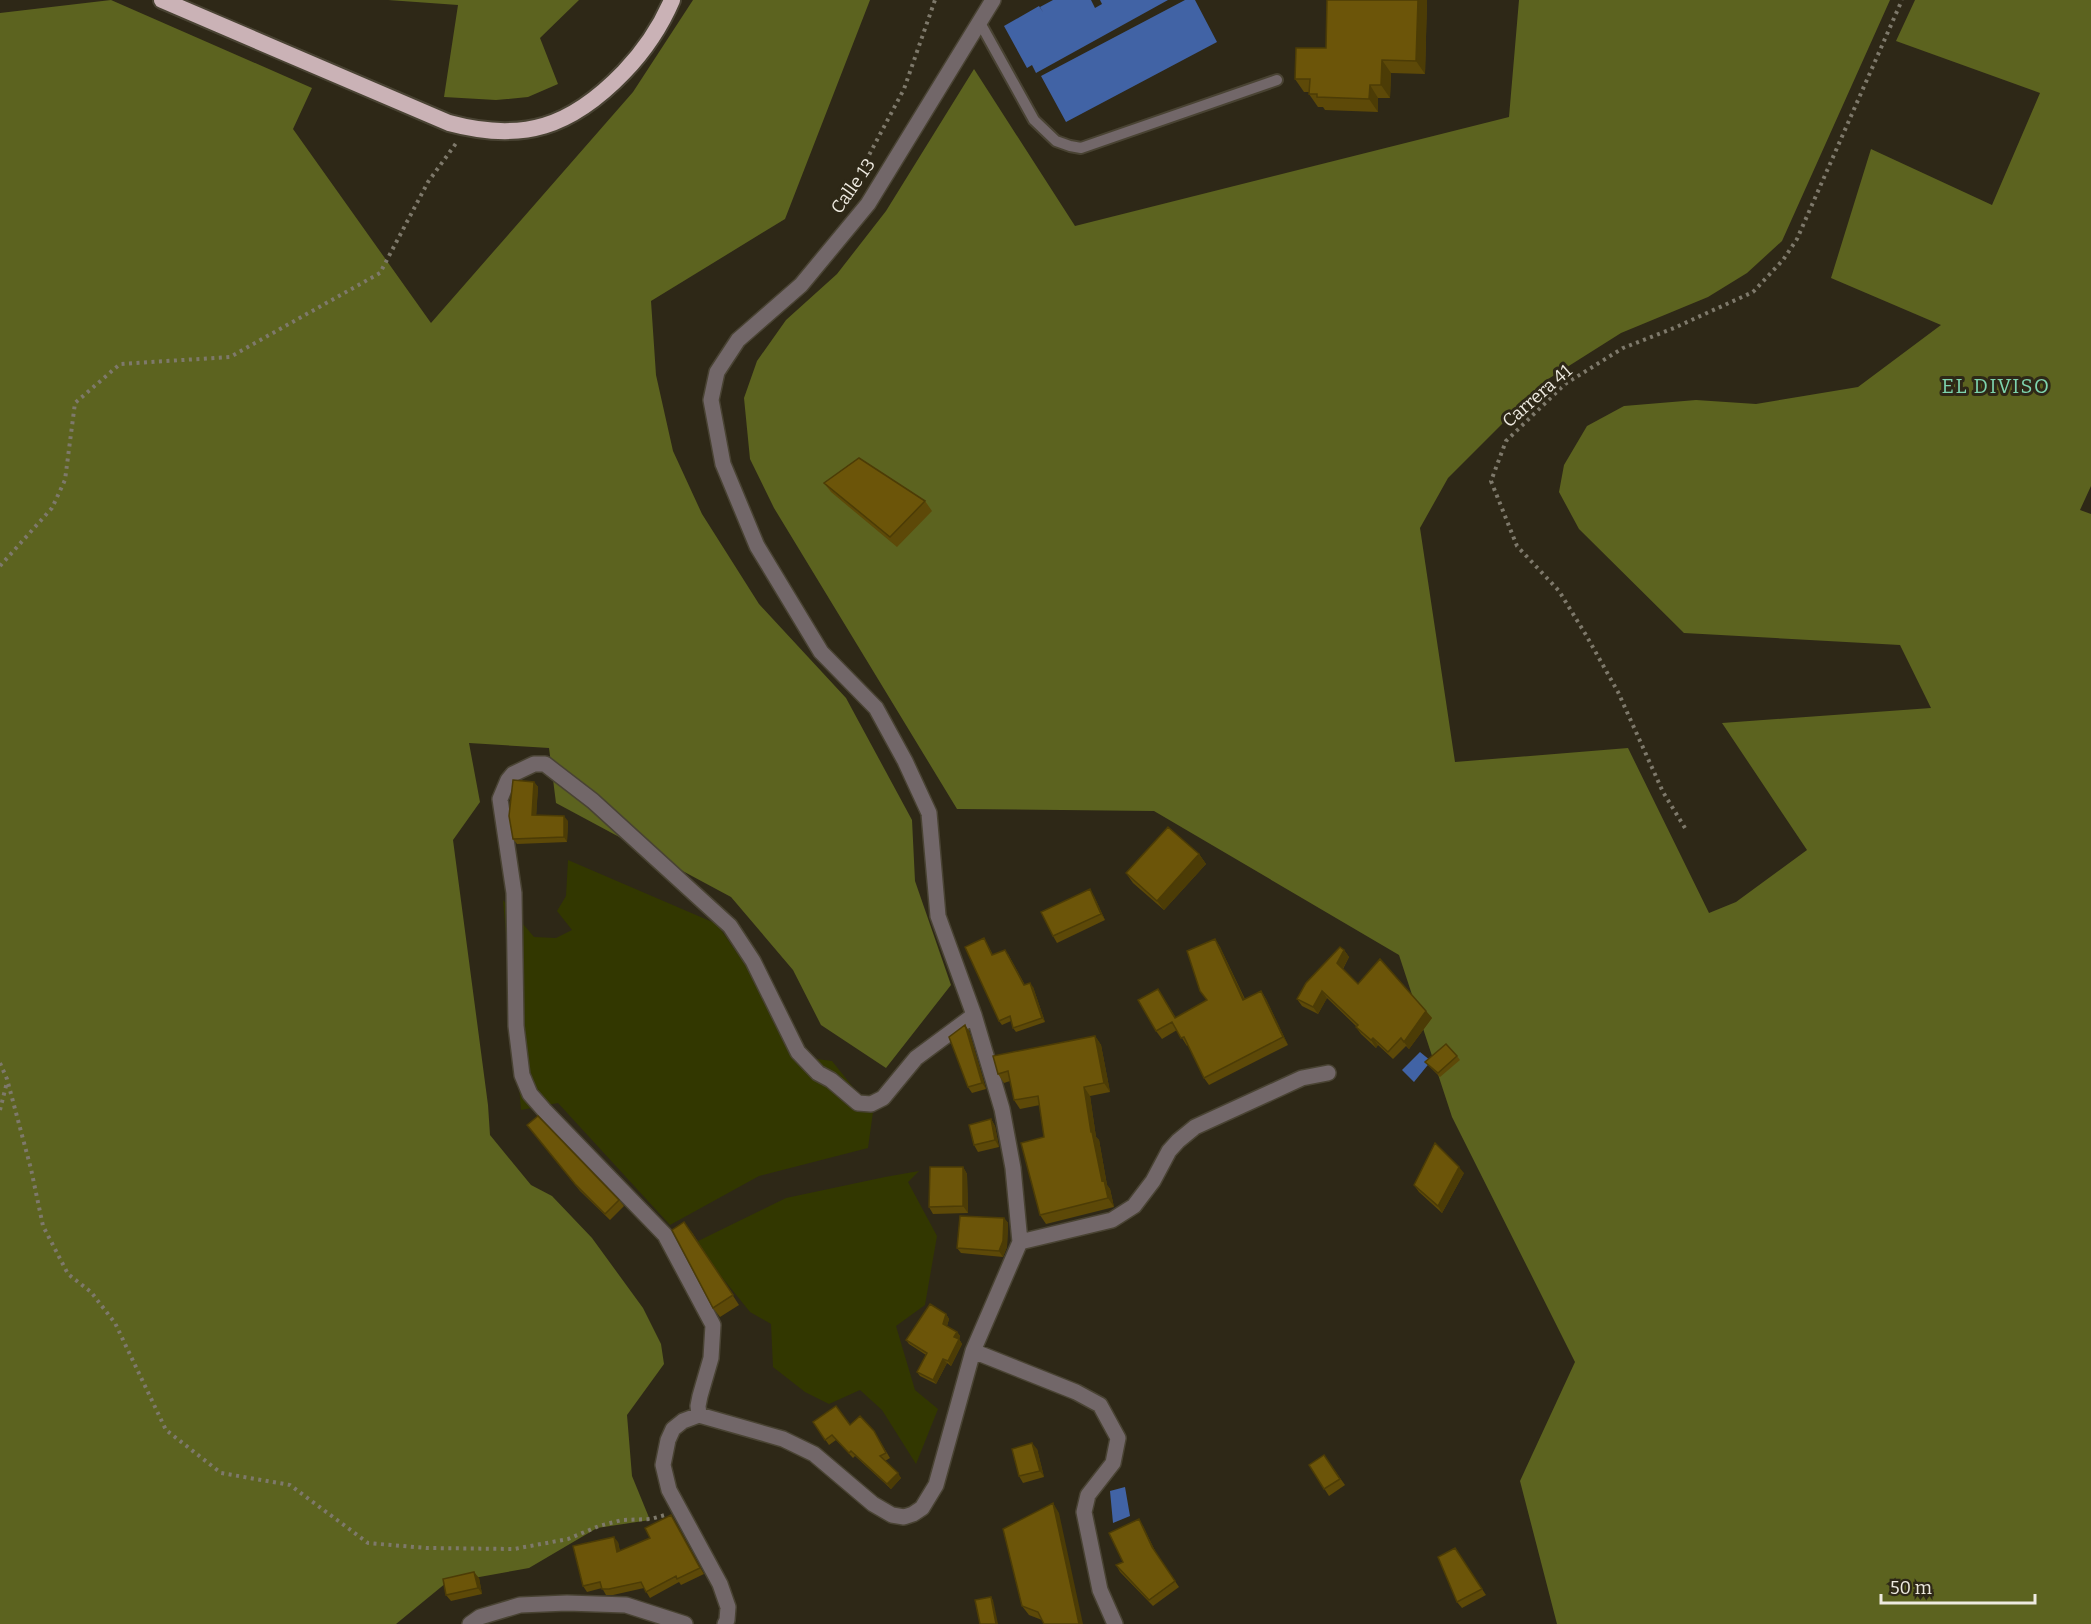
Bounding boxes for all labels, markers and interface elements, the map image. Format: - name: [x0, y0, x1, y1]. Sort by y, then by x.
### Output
- street label: Calle 13: [826, 154, 880, 218]
- street label: Carrera 41: [1498, 359, 1577, 432]
- district label: EL DIVISO: [1942, 374, 2050, 398]
- scale bar: [1881, 1567, 2036, 1605]
- text: 50 m: [1890, 1577, 1932, 1599]

